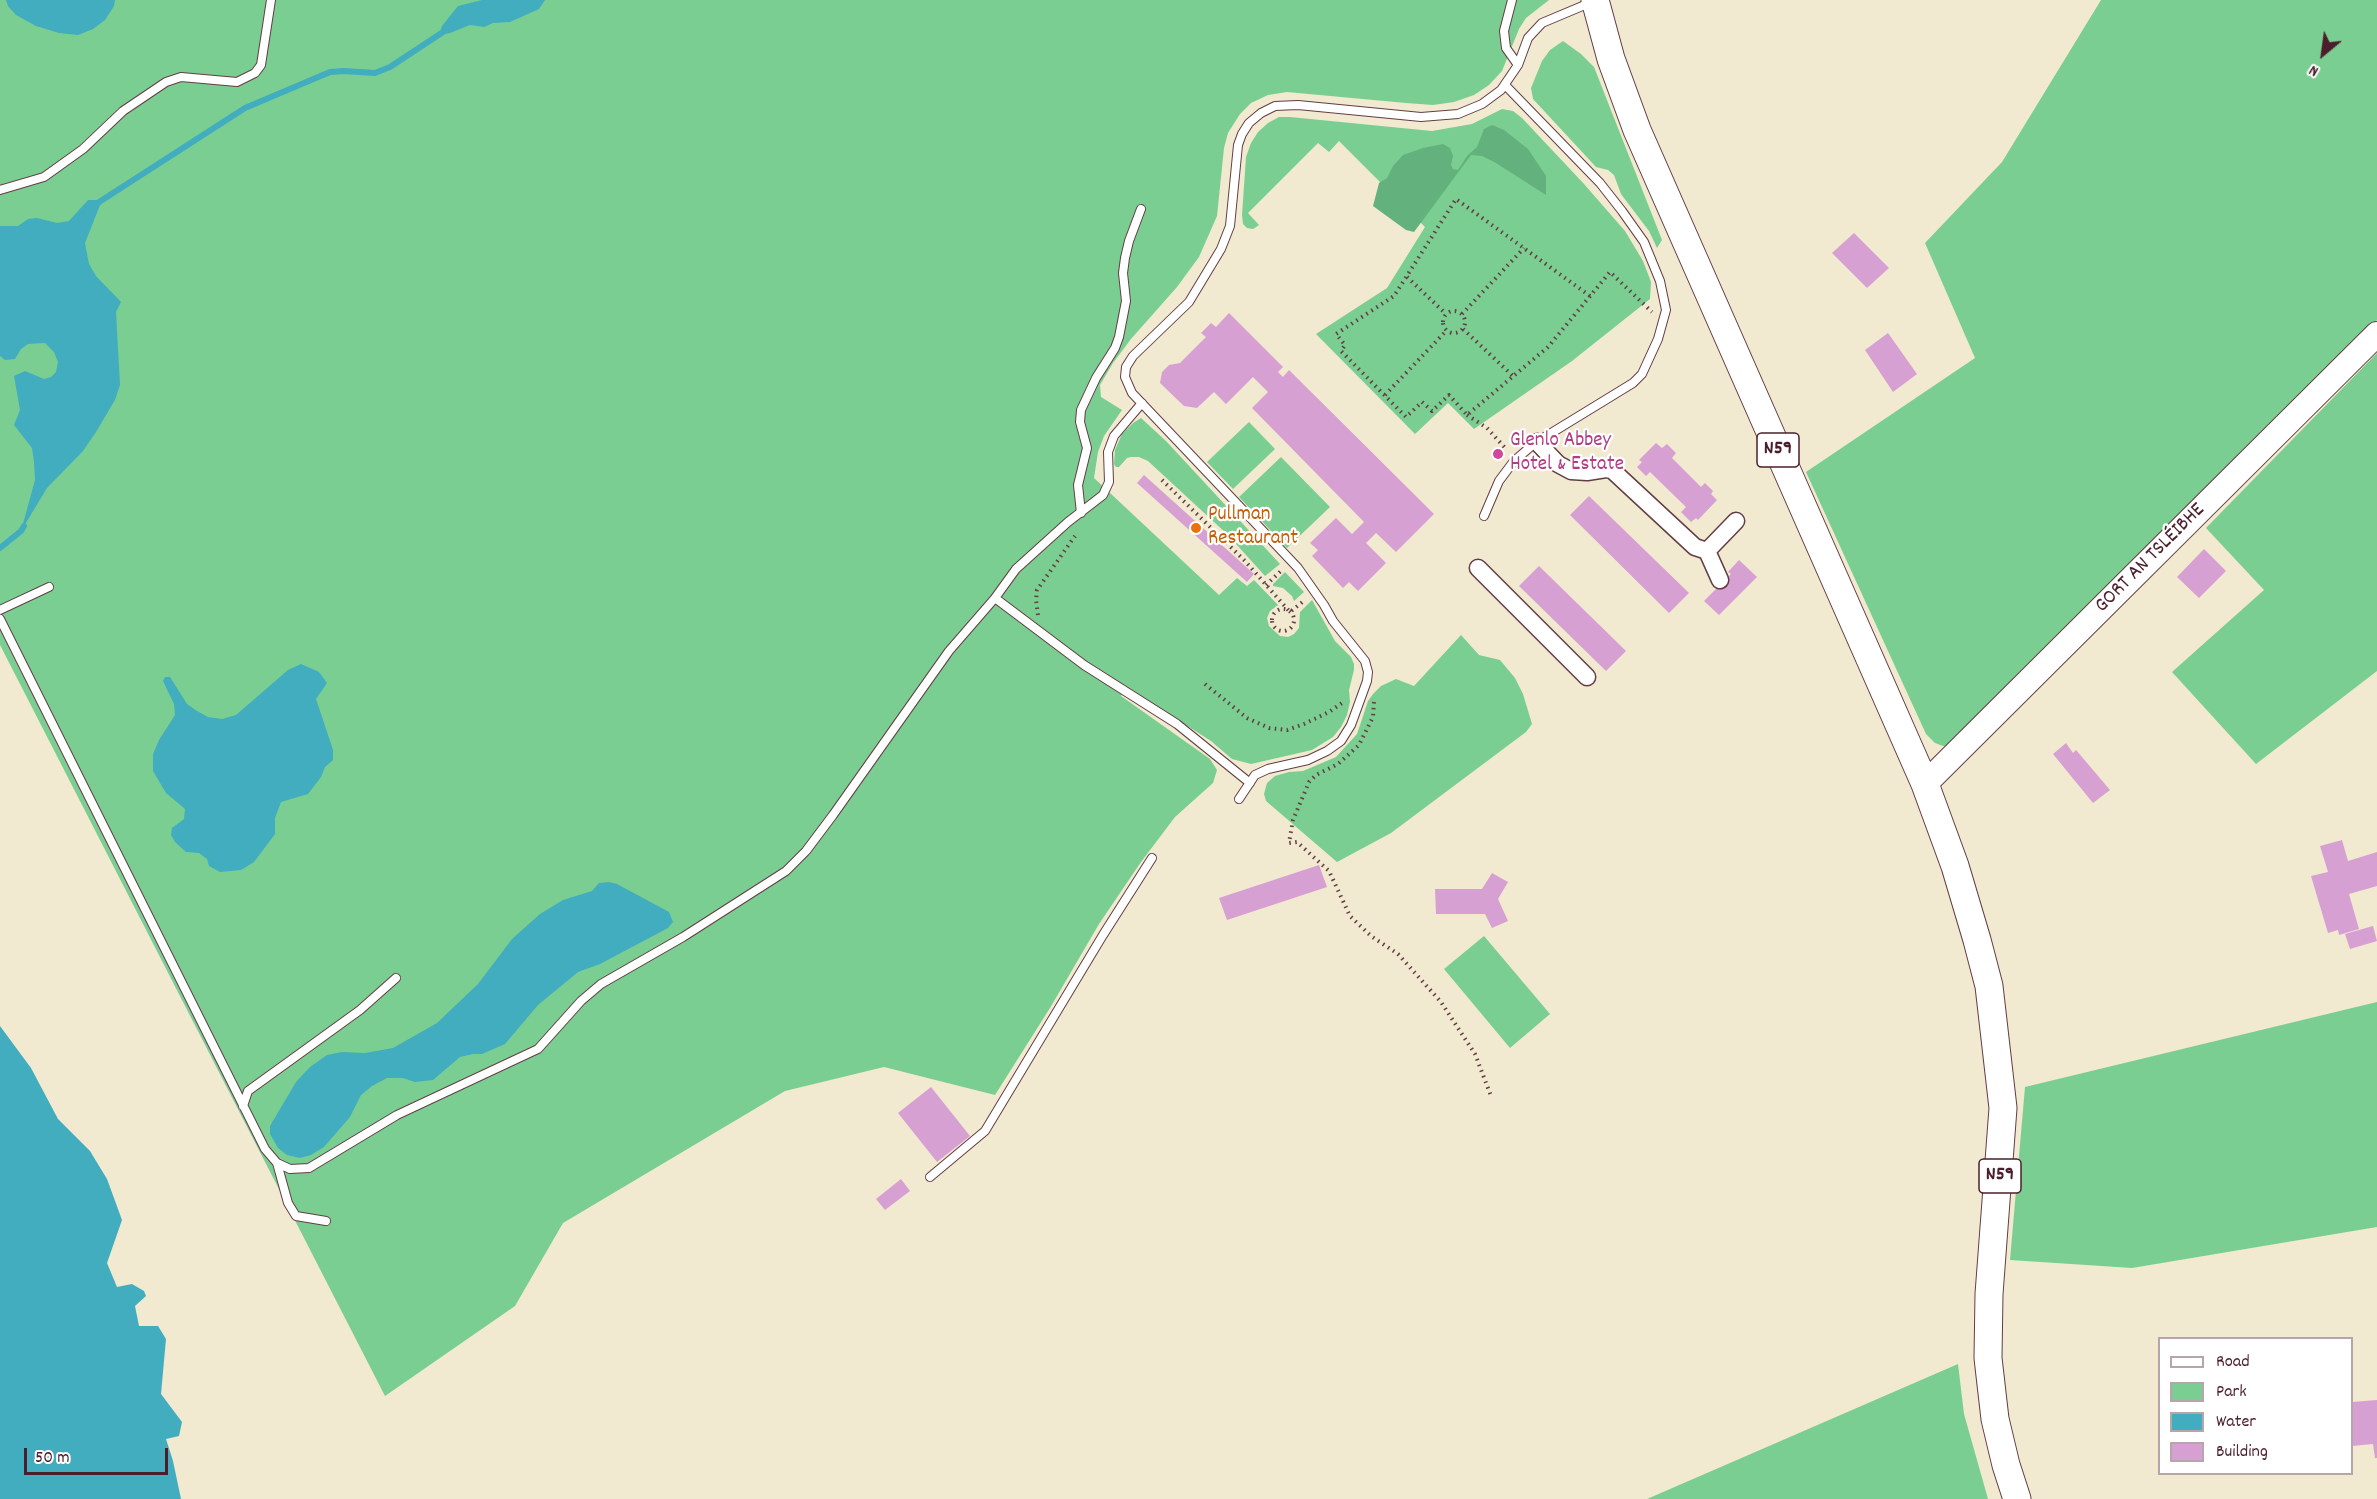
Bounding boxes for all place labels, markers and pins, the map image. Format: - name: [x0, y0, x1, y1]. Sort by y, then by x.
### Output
- place label: Glenlo Abbey Hotel & Estate: [1510, 429, 1624, 479]
- marker: Glenlo Abbey Hotel & Estate: [1491, 447, 1505, 461]
- place label: Pullman Restaurant: [1208, 503, 1298, 553]
- marker: Pullman Restaurant: [1189, 521, 1203, 535]

